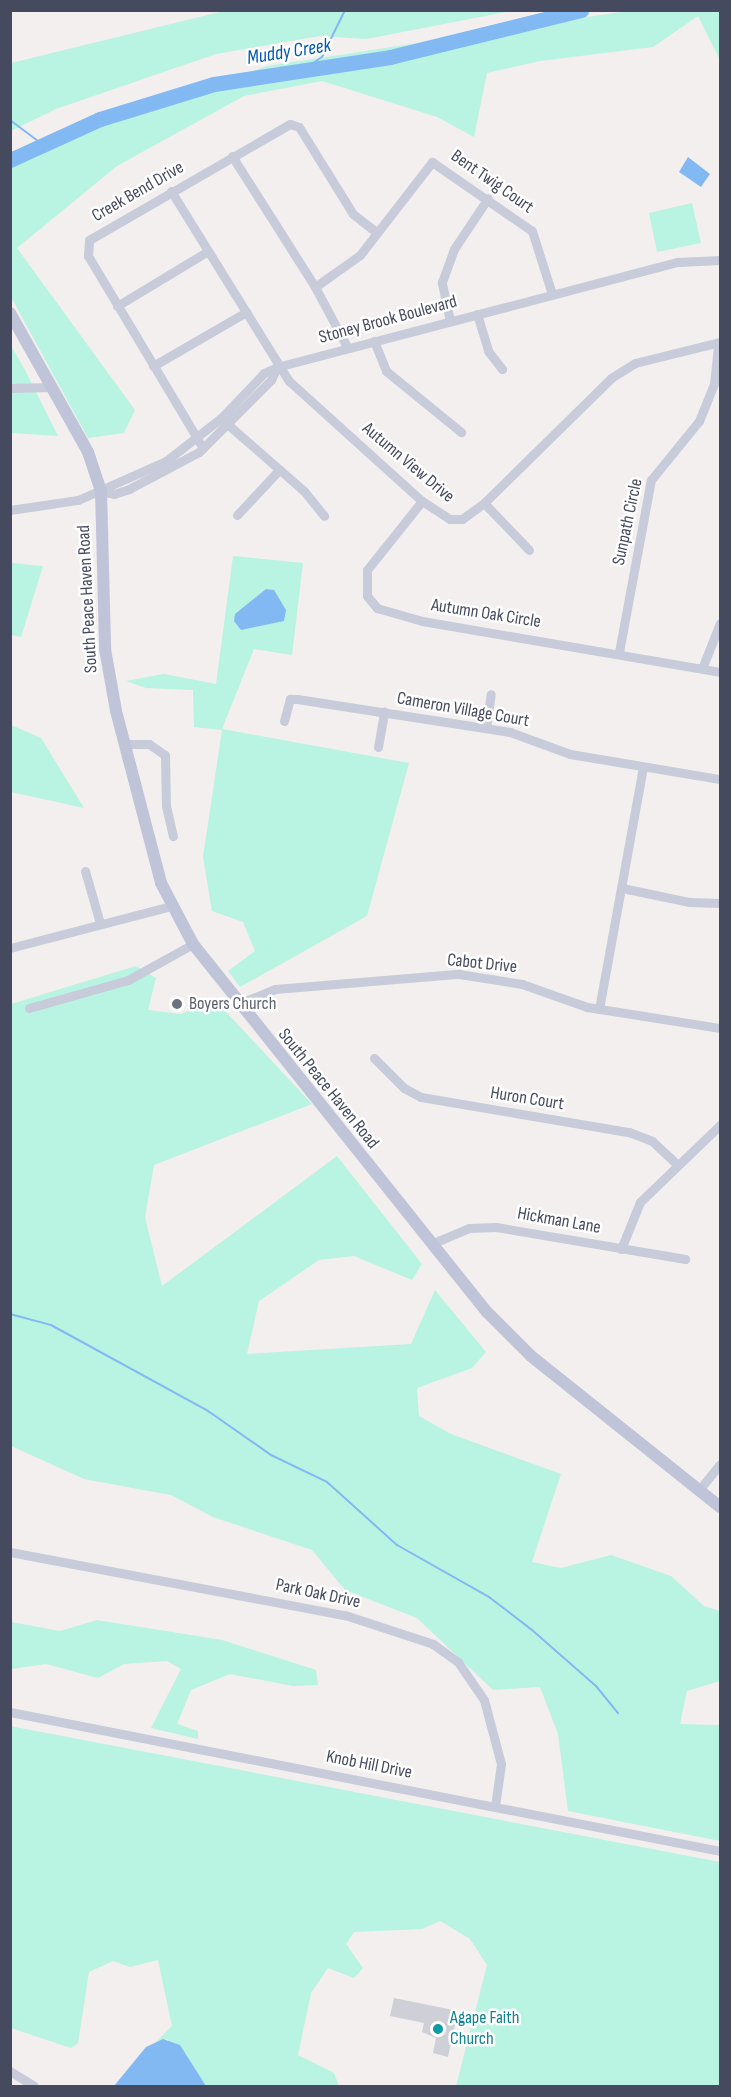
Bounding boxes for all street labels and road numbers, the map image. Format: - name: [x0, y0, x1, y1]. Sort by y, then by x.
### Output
- street label: Bent Twig Court: [447, 146, 537, 218]
- street label: Creek Bend Drive: [88, 157, 188, 227]
- street label: Stoney Brook Boulevard: [317, 291, 459, 349]
- street label: Autumn View Drive: [358, 418, 458, 508]
- street label: Sunpath Circle: [608, 477, 648, 567]
- street label: South Peace Haven Road: [73, 524, 103, 674]
- street label: Autumn Oak Circle: [430, 595, 542, 633]
- street label: Cameron Village Court: [395, 688, 531, 732]
- street label: Cabot Drive: [446, 950, 518, 978]
- street label: South Peace Haven Road: [273, 1025, 383, 1153]
- street label: Huron Court: [489, 1083, 565, 1115]
- street label: Hickman Lane: [516, 1203, 602, 1239]
- street label: Park Oak Drive: [274, 1574, 362, 1614]
- street label: Knob Hill Drive: [324, 1746, 414, 1784]

